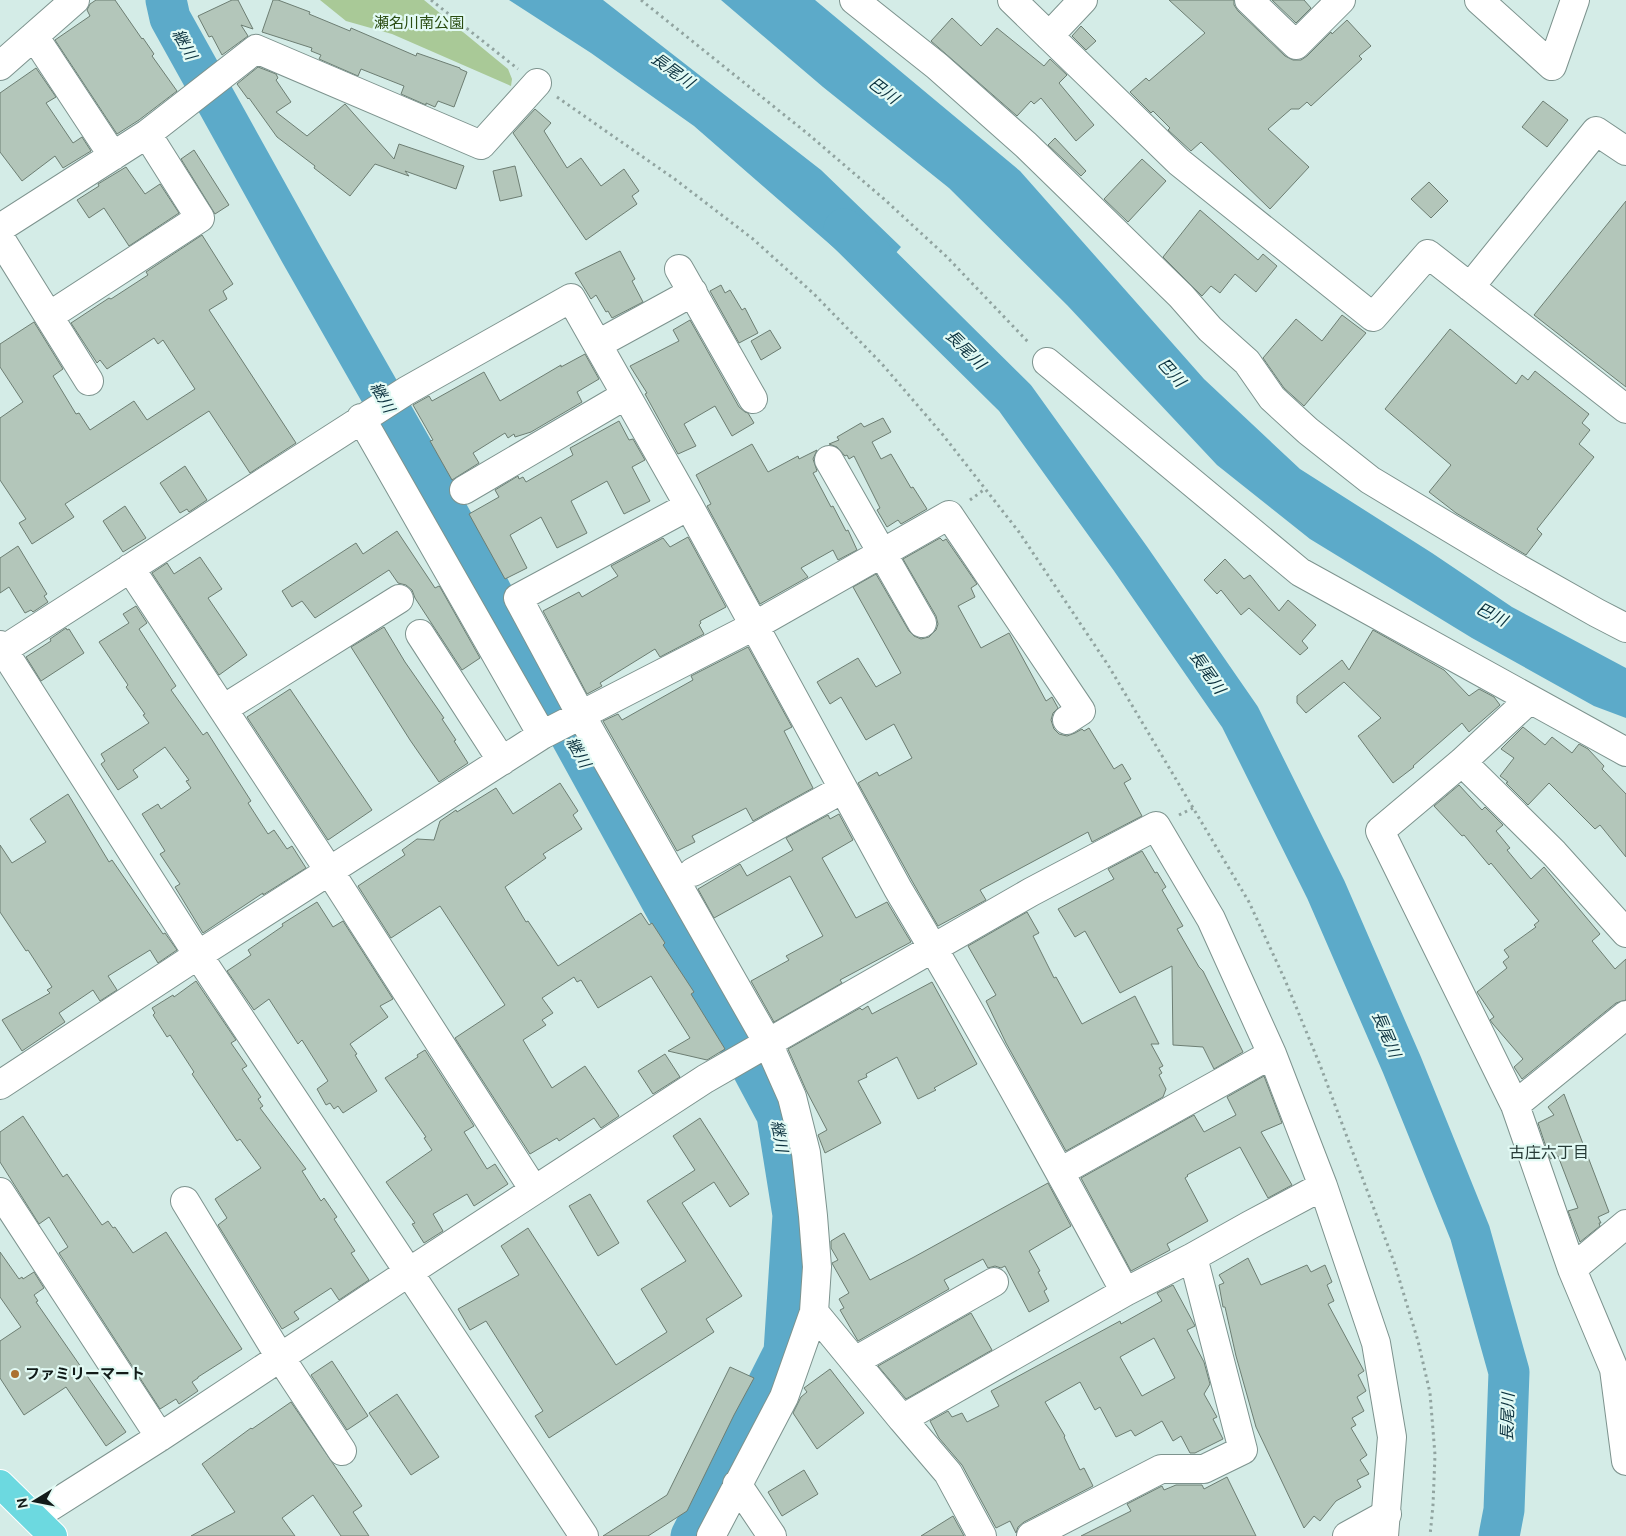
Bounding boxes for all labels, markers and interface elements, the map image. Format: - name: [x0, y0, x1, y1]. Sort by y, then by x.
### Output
- park label: 瀬名川南公園: [374, 14, 464, 31]
- water label: 継川: [169, 26, 202, 64]
- water label: 長尾川: [648, 49, 699, 93]
- water label: 巴川: [866, 73, 904, 108]
- water label: 長尾川: [943, 326, 991, 374]
- water label: 巴川: [1155, 354, 1191, 391]
- water label: 継川: [367, 379, 400, 417]
- water label: 巴川: [1474, 599, 1512, 630]
- water label: 長尾川: [1187, 647, 1230, 698]
- water label: 継川: [563, 734, 596, 772]
- water label: 長尾川: [1369, 1008, 1405, 1061]
- water label: 継川: [768, 1119, 792, 1155]
- district label: 古庄六丁目: [1509, 1143, 1589, 1161]
- place label: ファミリーマート: [25, 1365, 145, 1382]
- marker: ファミリーマート: [9, 1368, 21, 1380]
- water label: 長尾川: [1497, 1391, 1517, 1441]
- north arrow: [10, 1476, 60, 1526]
- text: N: [13, 1497, 31, 1510]

